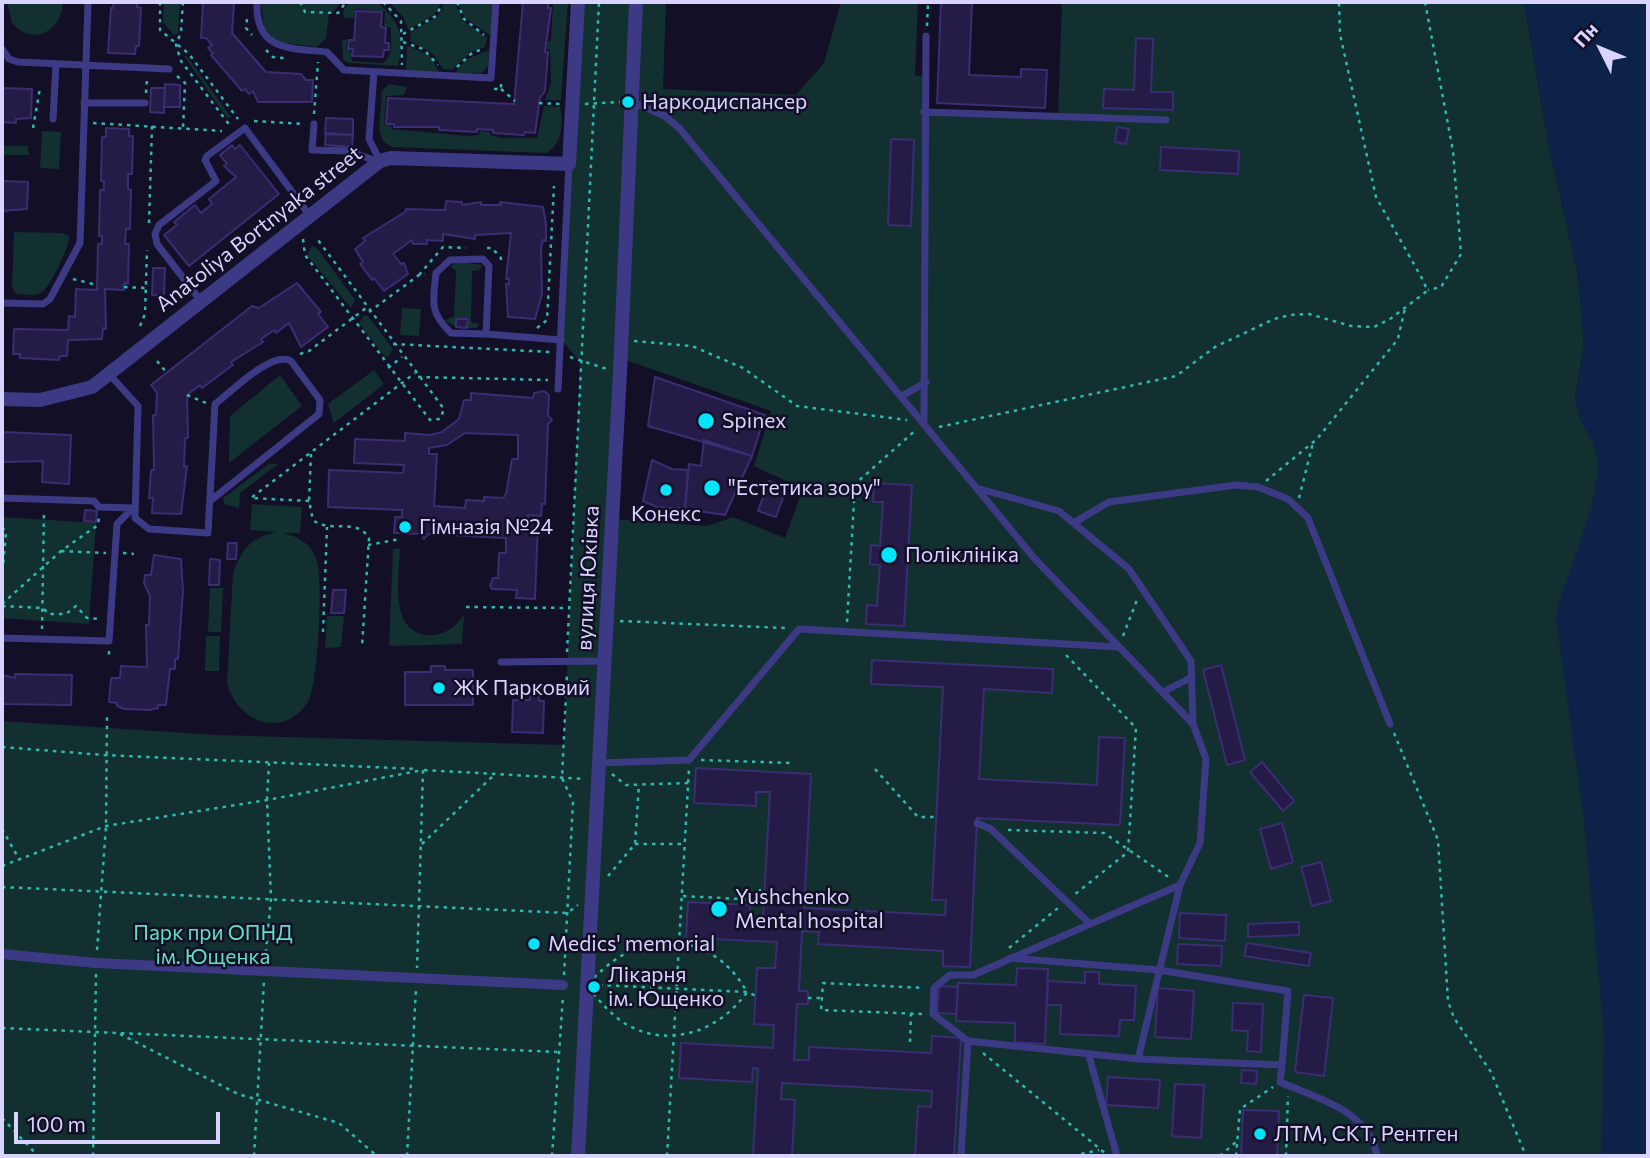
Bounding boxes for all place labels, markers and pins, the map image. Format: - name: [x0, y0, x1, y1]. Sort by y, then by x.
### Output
- place label: Наркодиспансер: [642, 89, 807, 115]
- marker: Наркодиспансер: [620, 94, 636, 110]
- place label: Spinex: [722, 408, 786, 434]
- marker: Spinex: [696, 411, 716, 431]
- place label: "Естетика зору": [728, 475, 881, 501]
- marker: "Естетика зору": [702, 478, 722, 498]
- marker: Конекс: [658, 482, 674, 498]
- place label: Конекс: [631, 501, 701, 527]
- place label: Гімназія №24: [419, 514, 553, 540]
- marker: Гімназія №24: [397, 519, 413, 535]
- place label: Поліклініка: [905, 542, 1019, 568]
- marker: Поліклініка: [879, 545, 899, 565]
- place label: ЖК Парковий: [453, 675, 590, 701]
- marker: ЖК Парковий: [431, 680, 447, 696]
- place label: Yushchenko Mental hospital: [735, 884, 884, 934]
- marker: Yushchenko Mental hospital: [709, 899, 729, 919]
- place label: Medics' memorial: [548, 931, 715, 957]
- marker: Medics' memorial: [526, 936, 542, 952]
- place label: Лікарня ім. Ющенко: [608, 962, 724, 1012]
- marker: Лікарня ім. Ющенко: [586, 979, 602, 995]
- place label: ЛТМ, СКТ, Рентген: [1274, 1121, 1459, 1147]
- marker: ЛТМ, СКТ, Рентген: [1252, 1126, 1268, 1142]

